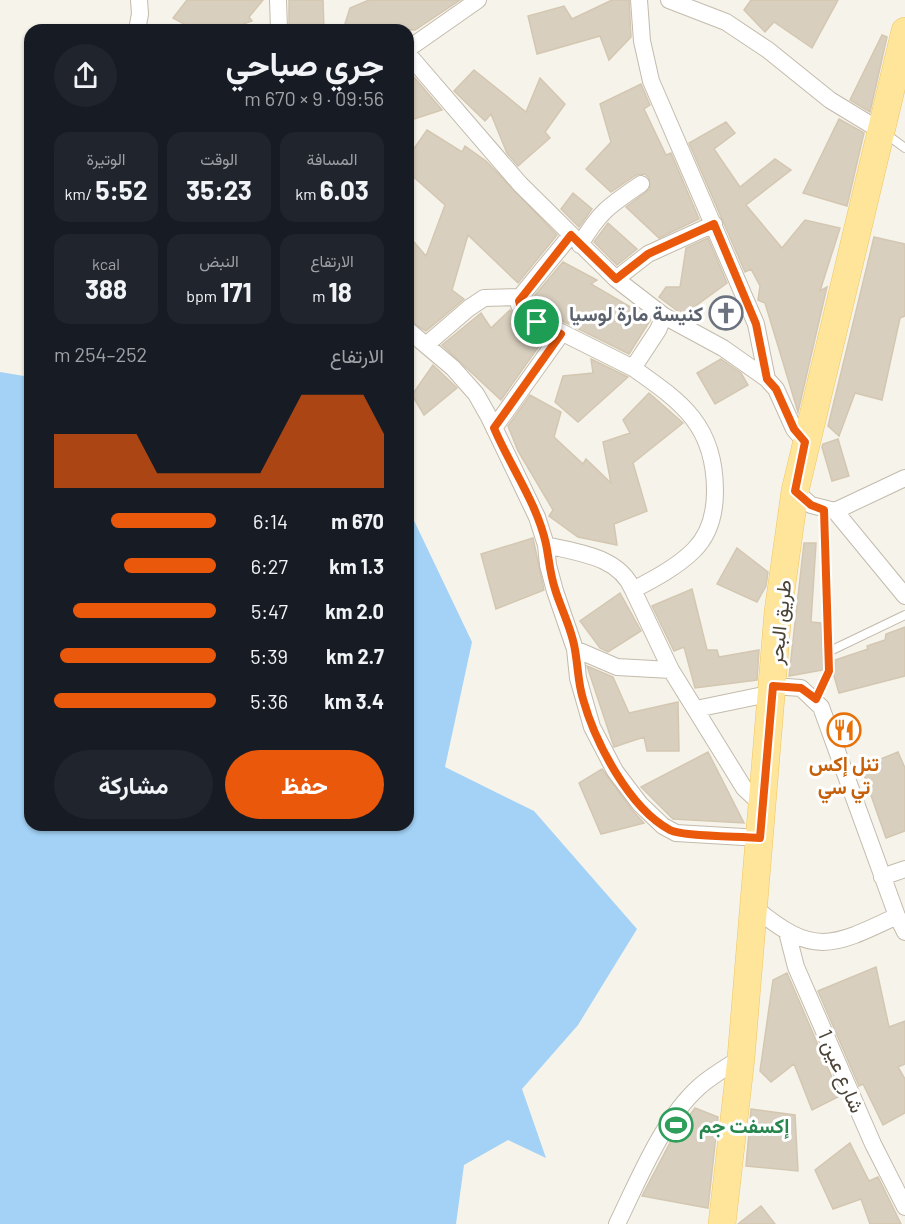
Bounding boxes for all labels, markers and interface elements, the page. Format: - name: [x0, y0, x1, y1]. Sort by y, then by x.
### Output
- text: جري صباحي: [225, 43, 384, 83]
- button: share: [54, 44, 117, 107]
- text: 09:56 · 9 × 670 m: [244, 86, 384, 110]
- text: الوتيرة: [86, 149, 126, 168]
- text: الوقت: [200, 149, 238, 168]
- text: المسافة: [307, 149, 357, 168]
- text: 5:52: [95, 174, 147, 205]
- text: 35:23: [186, 174, 252, 205]
- text: 6.03: [320, 174, 369, 205]
- text: /km: [65, 184, 95, 203]
- text: km: [295, 184, 320, 203]
- text: النبض: [199, 251, 239, 270]
- text: الارتفاع: [310, 251, 354, 270]
- text: kcal: [92, 254, 120, 273]
- text: 388: [85, 273, 127, 304]
- text: 171: [220, 276, 252, 307]
- text: 18: [329, 276, 352, 307]
- text: bpm: [186, 286, 220, 305]
- text: m: [312, 286, 329, 305]
- church icon: كنيسة مارة لوسيا: [708, 295, 744, 331]
- pin: [511, 296, 562, 347]
- place label: كنيسة مارة لوسيا: [569, 301, 703, 327]
- icon: arrive: [520, 305, 553, 338]
- text: 252–254 m: [54, 342, 147, 366]
- text: الارتفاع: [330, 343, 384, 367]
- text: 6:14: [253, 509, 288, 533]
- text: 670 m: [331, 509, 384, 533]
- text: 6:27: [251, 554, 288, 578]
- text: 1.3 km: [329, 554, 384, 578]
- street label: طريق البحر: [763, 578, 797, 667]
- text: 5:47: [251, 599, 288, 623]
- text: 2.0 km: [325, 599, 384, 623]
- text: 5:39: [250, 644, 288, 668]
- text: 2.7 km: [326, 644, 384, 668]
- text: 5:36: [250, 689, 288, 713]
- text: 3.4 km: [324, 689, 384, 713]
- restaurant icon: تنل إكس تي سي: [826, 712, 862, 748]
- button: مشاركة: [54, 750, 213, 819]
- button: حفظ: [225, 750, 384, 819]
- place label: تنل إكس تي سي: [809, 751, 879, 804]
- street label: شارع عين 1: [811, 1026, 870, 1117]
- sports icon: إكسفت جم: [658, 1107, 694, 1143]
- place label: إكسفت جم: [699, 1113, 789, 1139]

